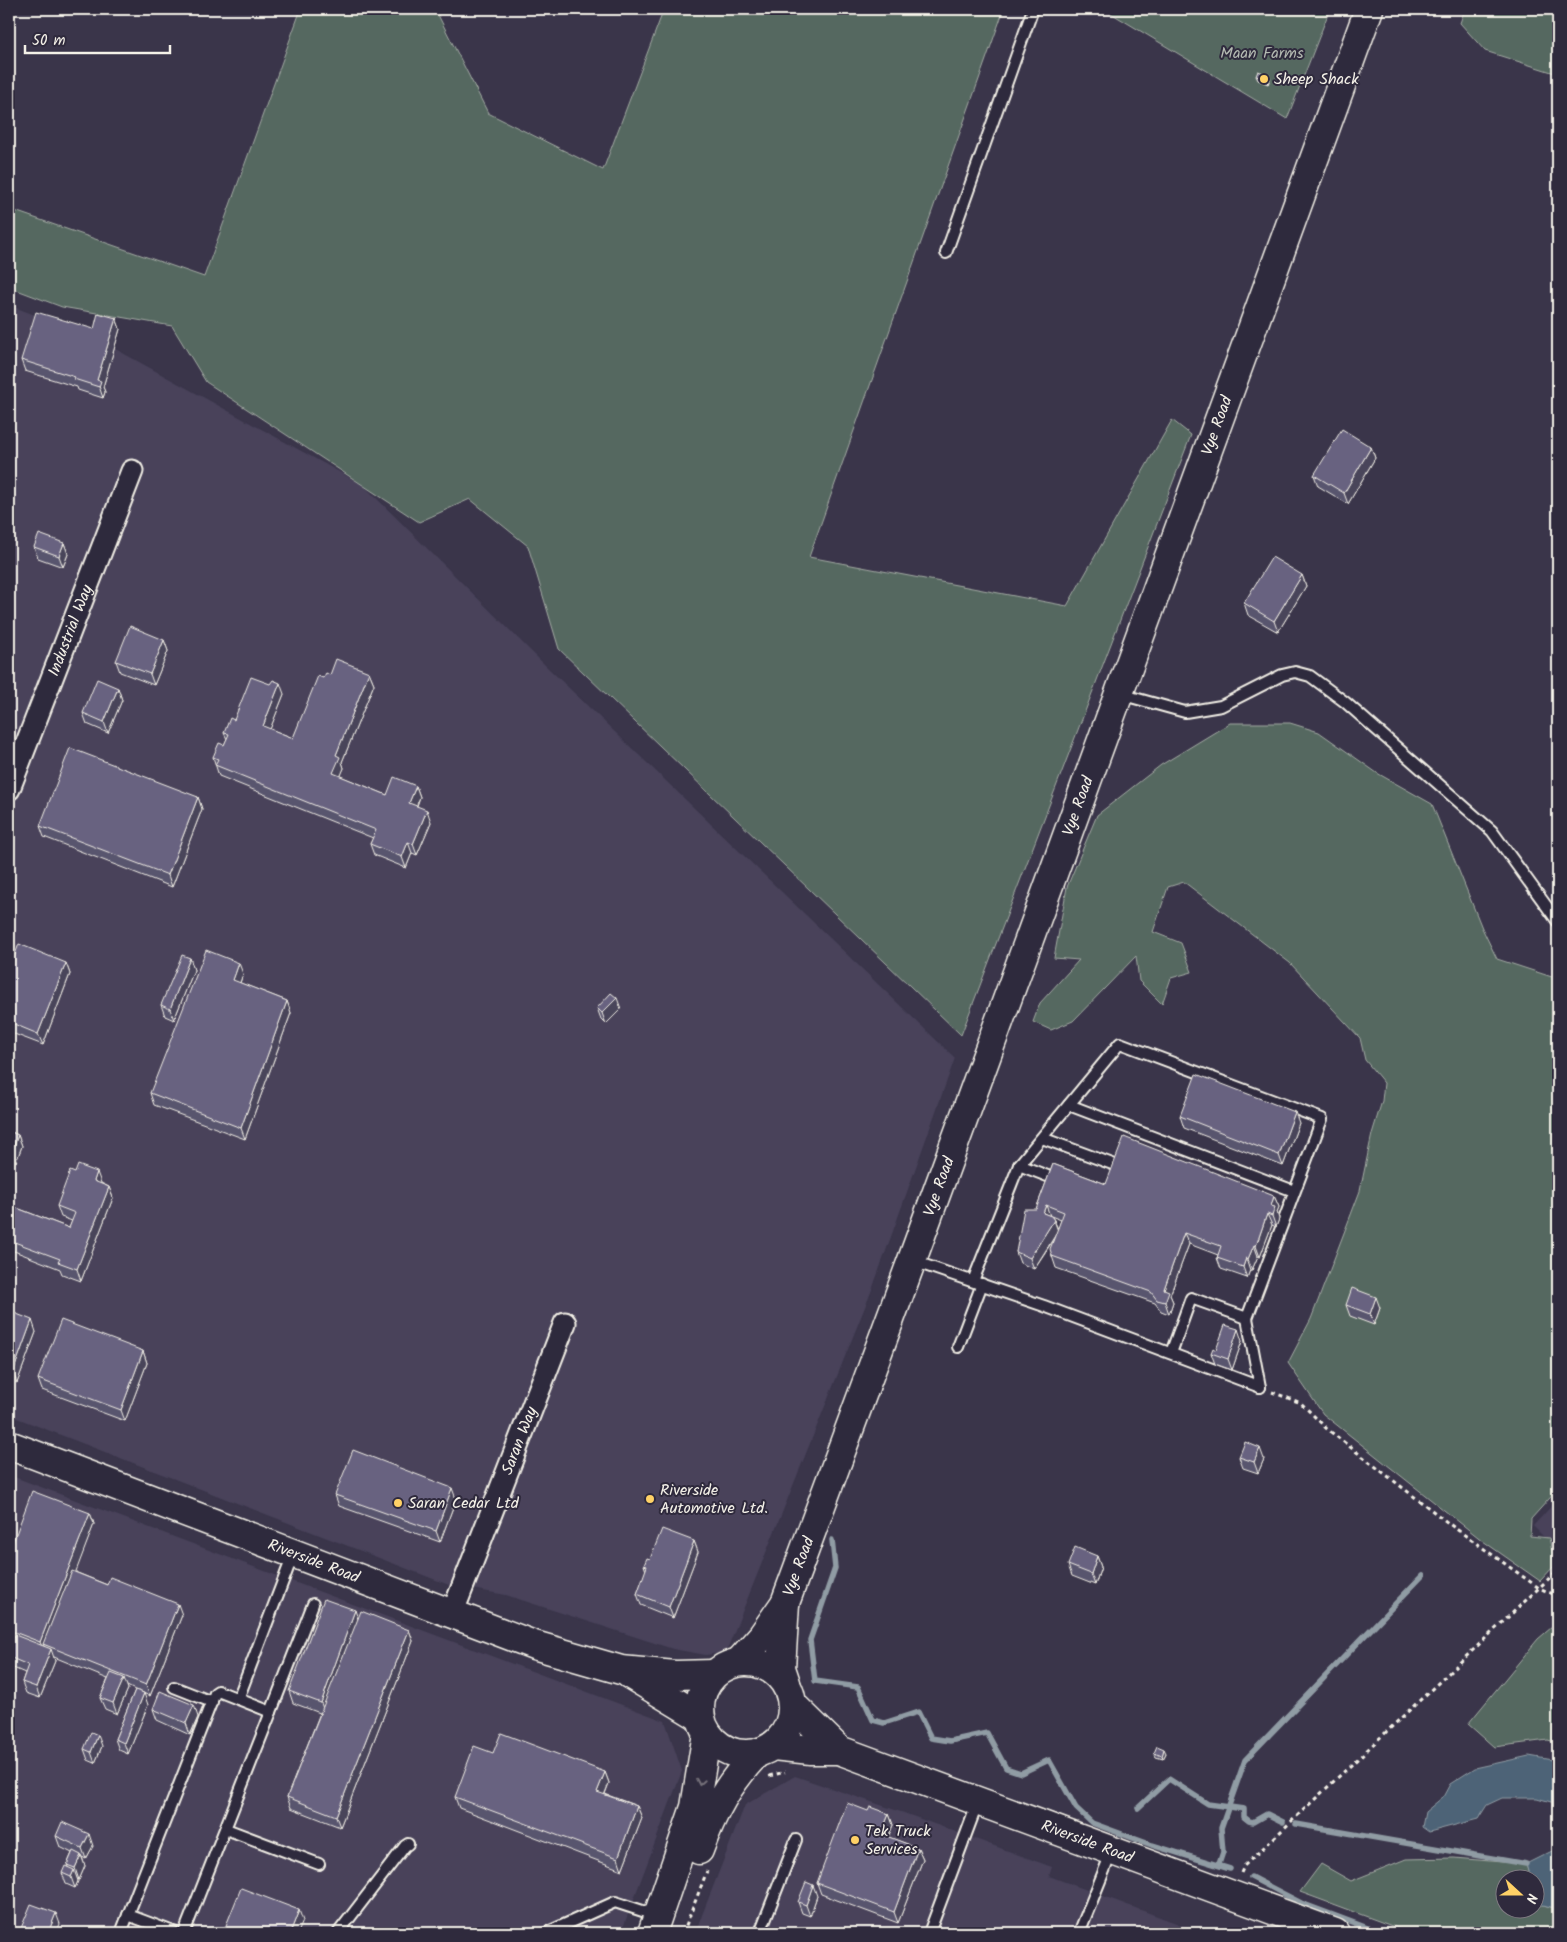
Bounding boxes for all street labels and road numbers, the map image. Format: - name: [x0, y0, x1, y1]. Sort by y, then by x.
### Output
- street label: Vye Road: [1194, 391, 1239, 459]
- street label: Industrial Way: [41, 580, 100, 680]
- street label: Vye Road: [1055, 772, 1101, 839]
- street label: Vye Road: [917, 1152, 962, 1220]
- street label: Saran Way: [495, 1402, 544, 1478]
- street label: Riverside Road: [264, 1532, 364, 1590]
- street label: Vye Road: [776, 1532, 821, 1600]
- street label: Riverside Road: [1038, 1813, 1138, 1870]

